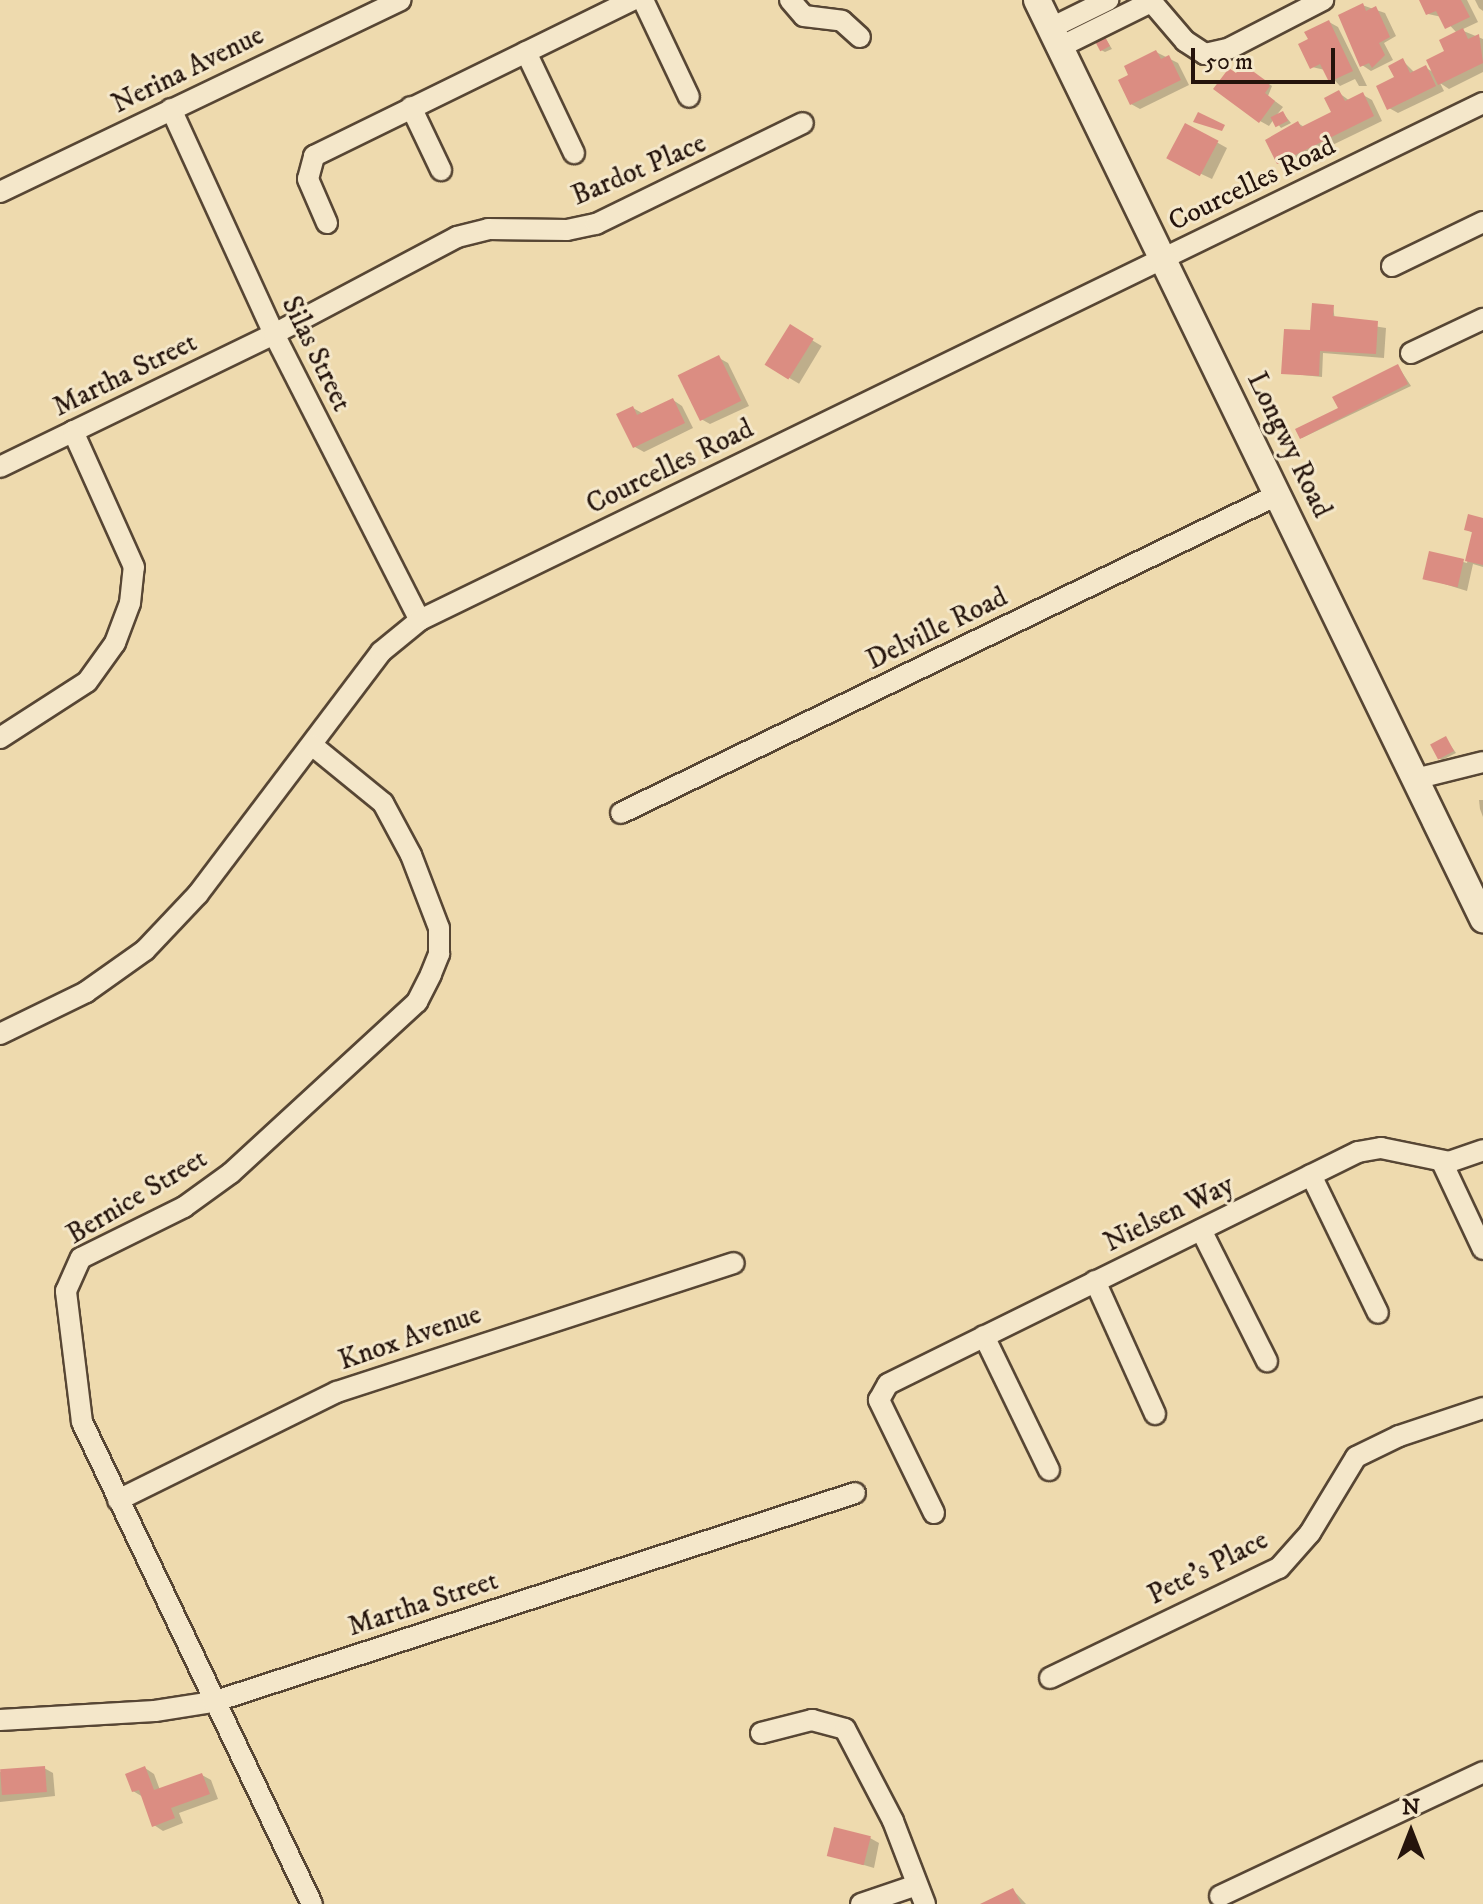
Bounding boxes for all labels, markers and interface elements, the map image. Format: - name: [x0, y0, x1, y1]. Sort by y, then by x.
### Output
- street label: Nerina Avenue: [107, 19, 269, 121]
- scale bar: [1195, 32, 1339, 82]
- text: 50 m: [1205, 47, 1253, 77]
- street label: Bardot Place: [567, 127, 711, 213]
- street label: Courcelles Road: [1163, 129, 1341, 239]
- street label: Silas Street: [274, 291, 358, 417]
- street label: Martha Street: [48, 326, 202, 424]
- street label: Longwy Road: [1239, 367, 1339, 523]
- street label: Courcelles Road: [581, 412, 759, 522]
- street label: Delville Road: [861, 580, 1013, 678]
- street label: Bernice Street: [61, 1142, 213, 1252]
- street label: Nielsen Way: [1099, 1168, 1239, 1260]
- street label: Knox Avenue: [334, 1298, 486, 1378]
- street label: Pete's Place: [1142, 1523, 1274, 1613]
- street label: Martha Street: [344, 1564, 502, 1644]
- north arrow: [1371, 1792, 1451, 1872]
- text: N: [1402, 1794, 1420, 1821]

